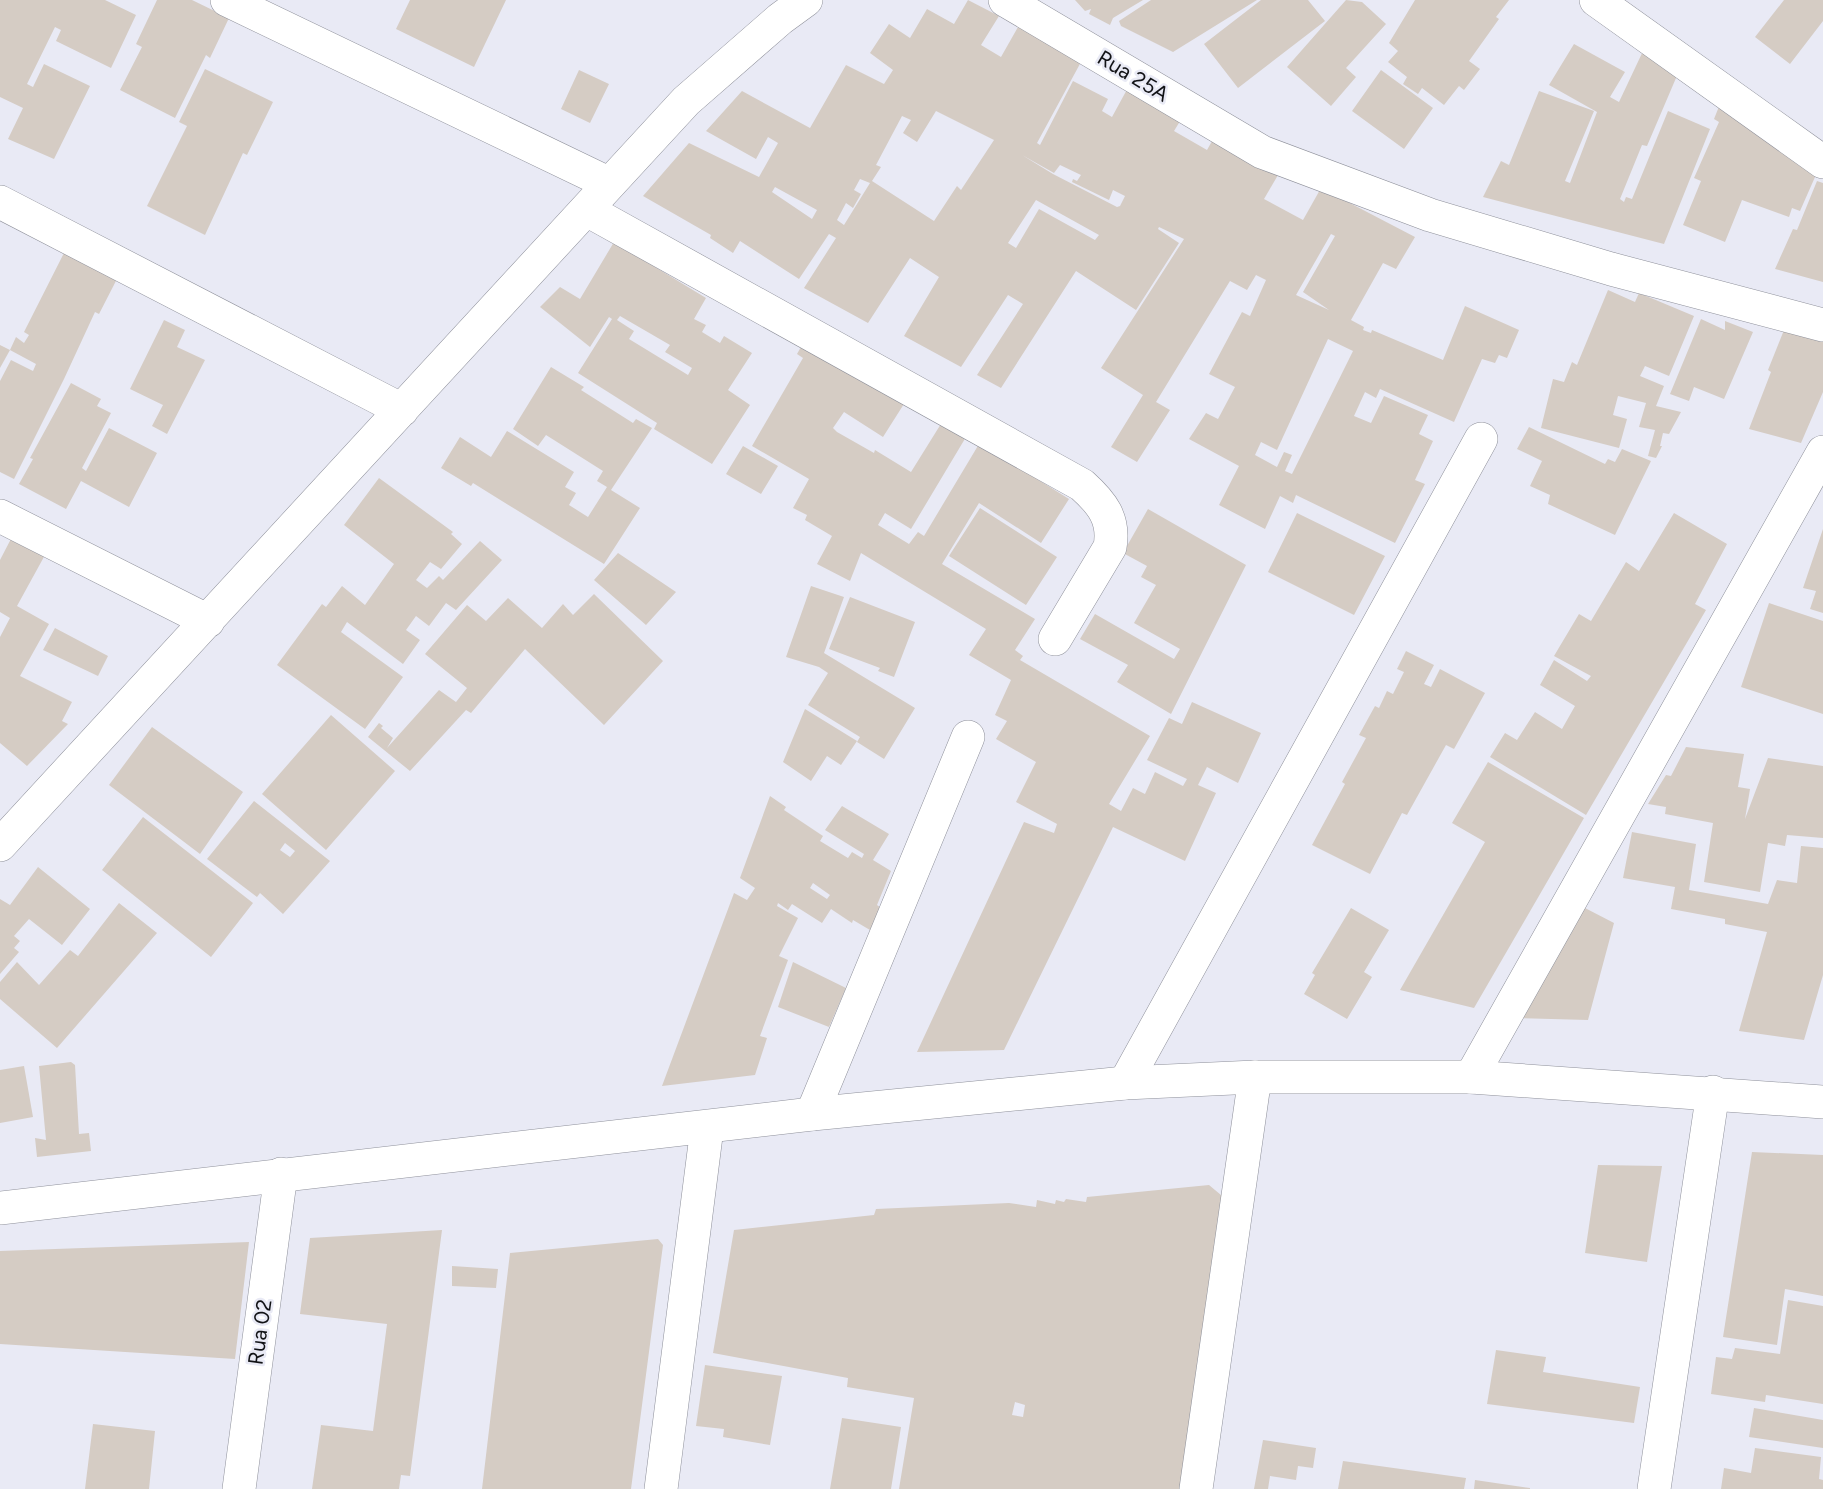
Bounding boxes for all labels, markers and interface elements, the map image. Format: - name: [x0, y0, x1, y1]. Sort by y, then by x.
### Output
- street label: Rua 25A: [1093, 45, 1173, 107]
- street label: Rua 02: [243, 1298, 276, 1366]

